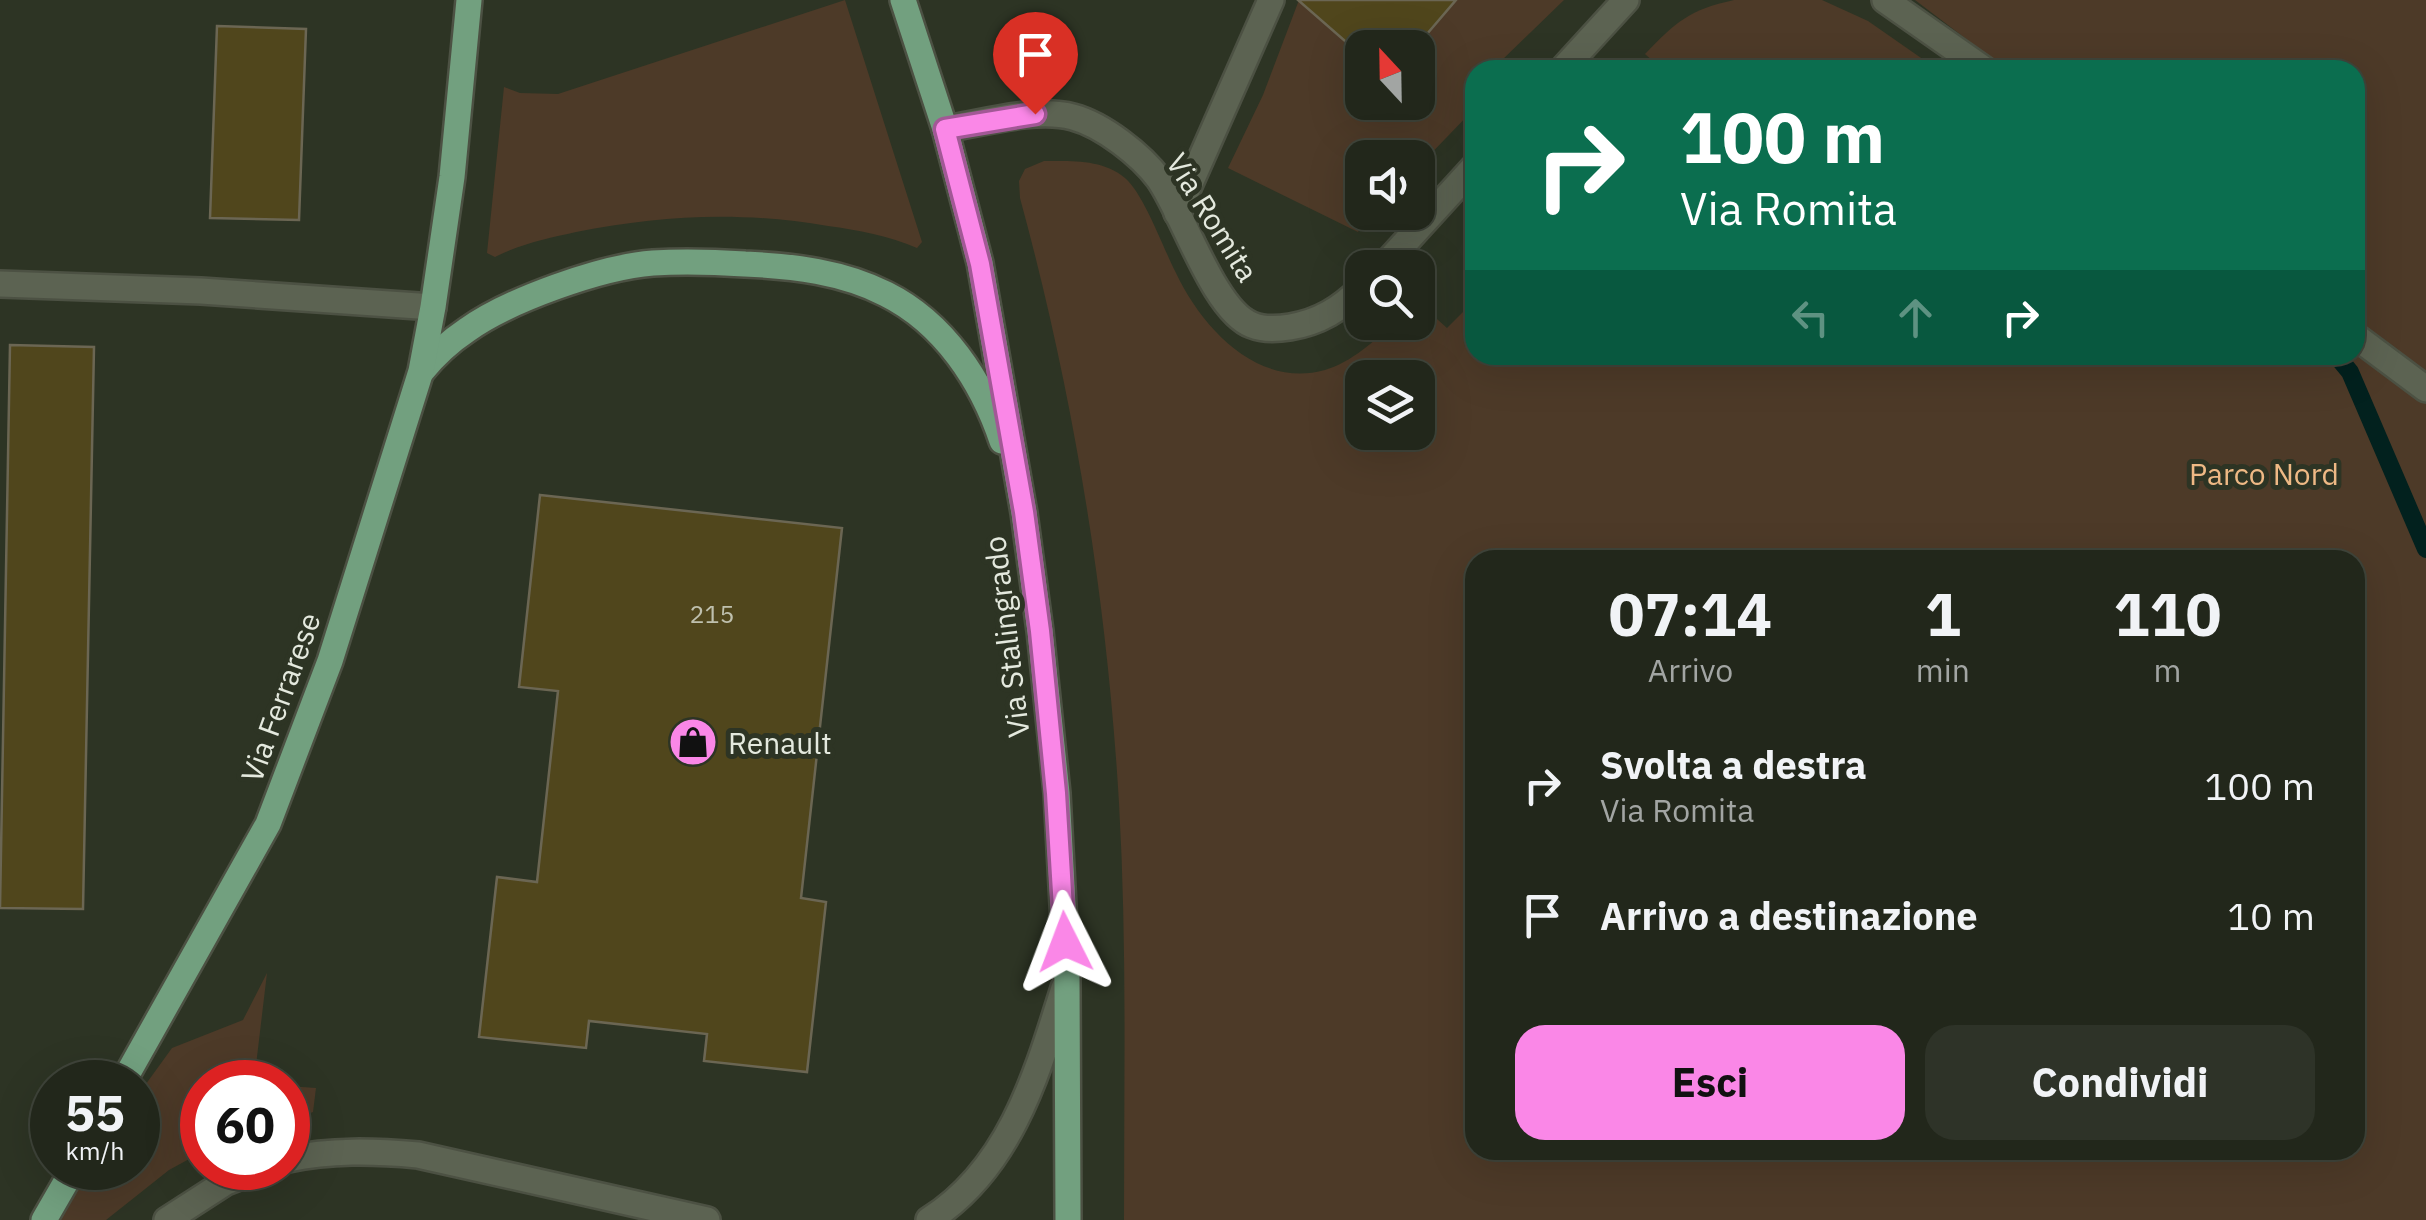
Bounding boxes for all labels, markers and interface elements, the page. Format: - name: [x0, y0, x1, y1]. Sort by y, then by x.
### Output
- pin: [993, 12, 1078, 115]
- icon: arrive: [1008, 27, 1063, 82]
- north arrow: [1345, 30, 1435, 120]
- map controls: [1345, 30, 1435, 450]
- text: 100 m: [1680, 91, 1885, 182]
- icon: right: [1515, 100, 1645, 230]
- button: sound: [1345, 140, 1435, 230]
- street label: Via Romita: [1158, 145, 1268, 289]
- text: Via Romita: [1680, 179, 1897, 237]
- button: search: [1345, 250, 1435, 340]
- icon: left: [1783, 290, 1838, 345]
- icon: ahead: [1888, 290, 1943, 345]
- icon: right: [1993, 290, 2048, 345]
- button: layers: [1345, 360, 1435, 450]
- park label: Parco Nord: [2189, 454, 2339, 493]
- street label: Via Stalingrado: [974, 534, 1038, 740]
- text: 07:14: [1609, 574, 1772, 653]
- text: 1: [1925, 574, 1961, 653]
- text: 110: [2113, 574, 2221, 653]
- house number: 215: [689, 597, 735, 630]
- street label: Via Ferrarese: [231, 607, 329, 787]
- text: Arrivo: [1648, 649, 1733, 691]
- text: min: [1916, 649, 1970, 691]
- text: m: [2154, 649, 2181, 691]
- shop icon: Renault: [667, 716, 719, 768]
- place label: Renault: [728, 723, 832, 762]
- text: Svolta a destra: [1600, 740, 1867, 789]
- icon: right: [1515, 758, 1570, 813]
- text: 100 m: [2204, 761, 2315, 810]
- text: Via Romita: [1600, 789, 1754, 831]
- icon: arrive: [1515, 888, 1570, 943]
- position arrow: [1013, 890, 1117, 994]
- text: Arrivo a destinazione: [1600, 891, 1978, 940]
- text: 10 m: [2227, 891, 2315, 940]
- button: Esci: [1515, 1025, 1905, 1140]
- button: Condividi: [1925, 1025, 2315, 1140]
- speed limit sign: 60: [180, 1060, 310, 1190]
- text: 55: [65, 1080, 125, 1145]
- text: km/h: [66, 1134, 124, 1167]

